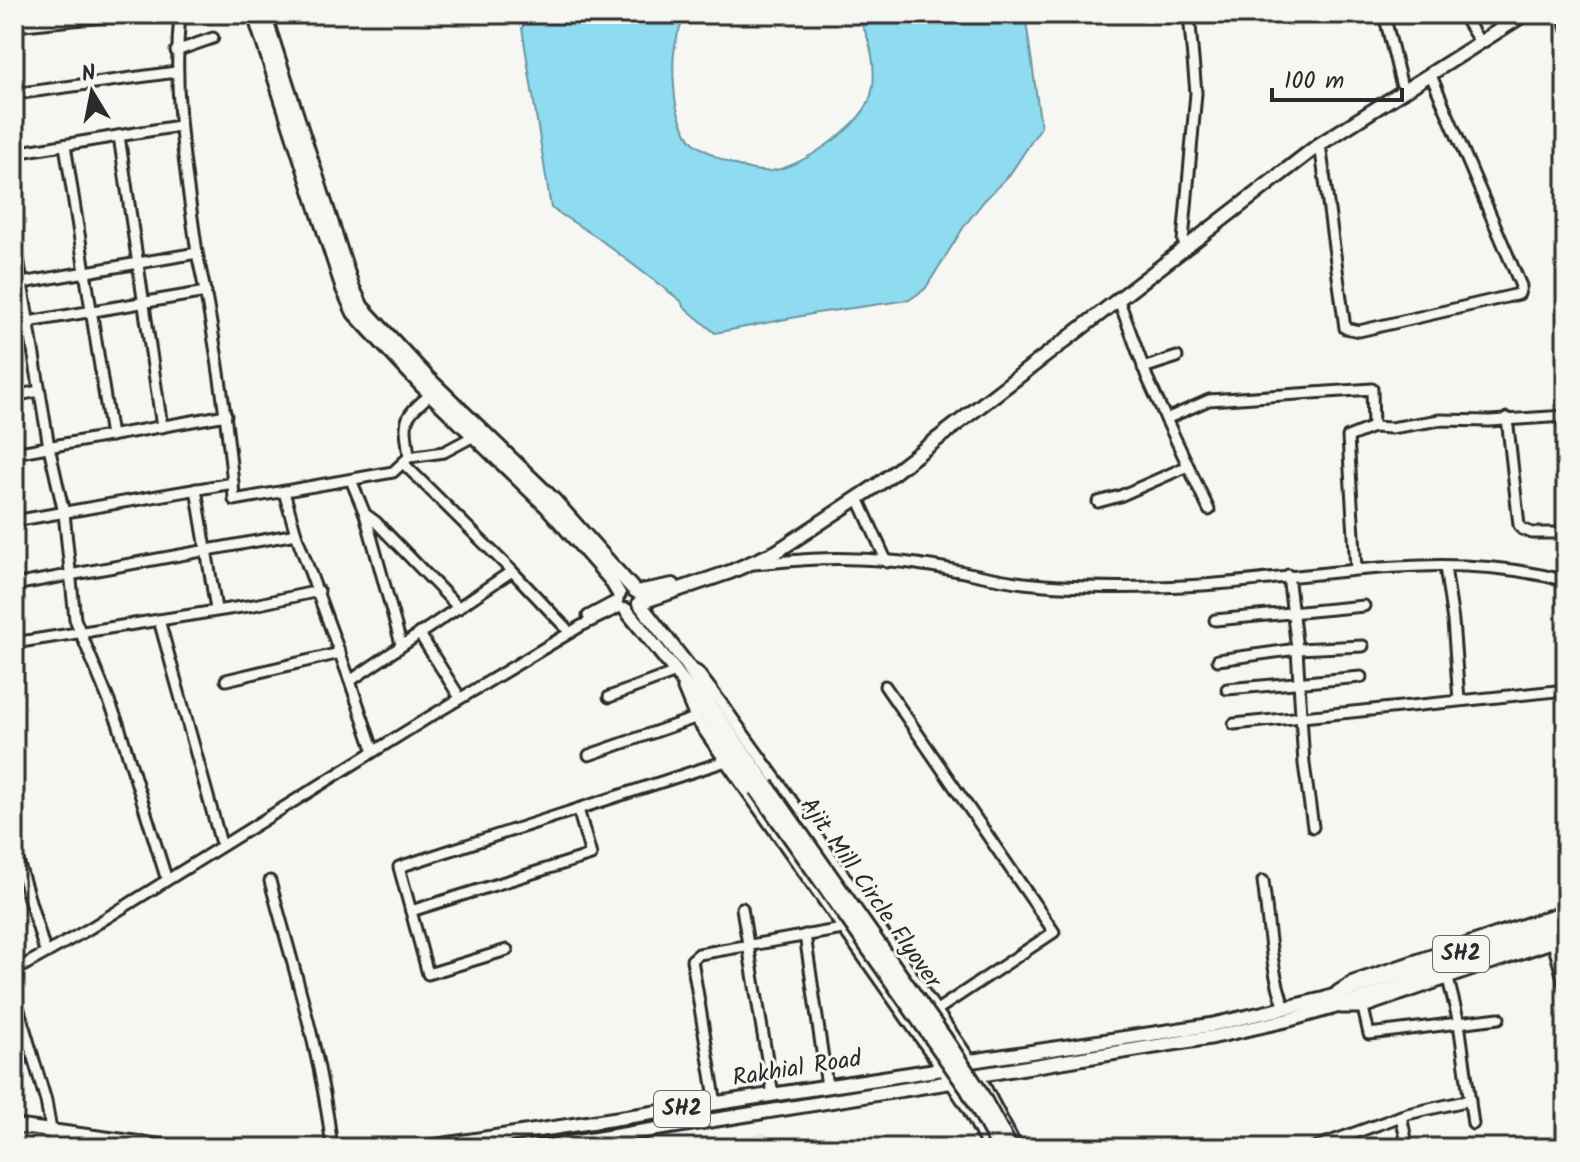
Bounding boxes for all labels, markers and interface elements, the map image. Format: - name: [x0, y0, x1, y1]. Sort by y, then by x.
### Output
- north arrow: [52, 52, 132, 132]
- scale bar: [1272, 52, 1402, 102]
- text: N: [79, 56, 99, 93]
- text: 100 m: [1284, 62, 1344, 101]
- street label: Ajit Mill Circle Flyover: [789, 789, 952, 998]
- road number: SH2: [1433, 936, 1489, 972]
- street label: Rakhial Road: [730, 1039, 865, 1098]
- road number: SH2: [654, 1091, 710, 1127]

